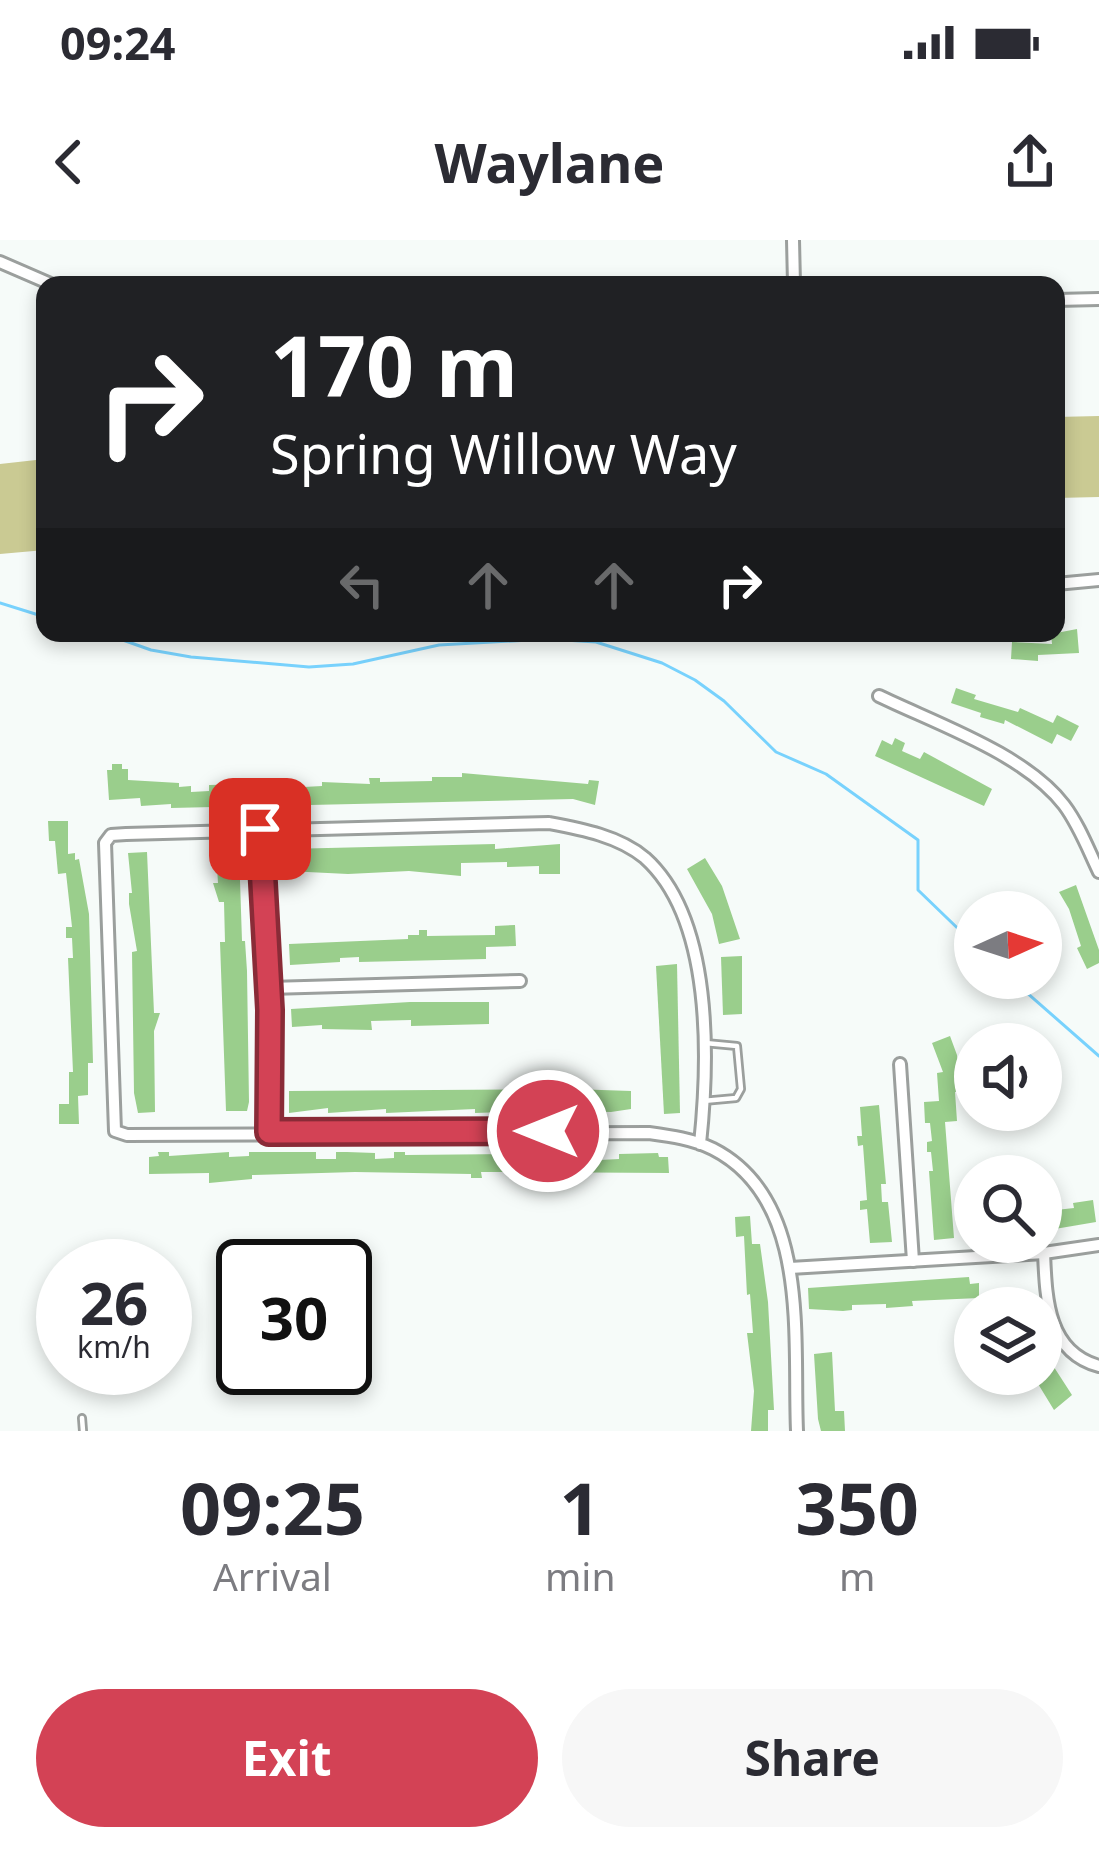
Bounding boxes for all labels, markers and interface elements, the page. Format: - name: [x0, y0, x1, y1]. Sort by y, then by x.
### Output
- text: 09:24: [60, 12, 176, 73]
- text: Waylane: [434, 125, 665, 199]
- icon: back: [36, 129, 102, 195]
- icon: share: [997, 129, 1063, 195]
- text: 170 m: [270, 307, 518, 422]
- icon: right: [72, 324, 228, 480]
- text: Spring Willow Way: [270, 416, 737, 490]
- icon: left: [329, 552, 395, 618]
- icon: ahead: [455, 552, 521, 618]
- icon: ahead: [581, 552, 647, 618]
- icon: right: [707, 552, 773, 618]
- pin: [209, 778, 311, 880]
- icon: arrive: [227, 796, 293, 862]
- north arrow: [954, 891, 1062, 999]
- map controls: [954, 891, 1062, 1395]
- button: sound: [954, 1023, 1062, 1131]
- position arrow: [485, 1068, 611, 1194]
- button: search: [954, 1155, 1062, 1263]
- speed limit sign: 30: [216, 1239, 372, 1395]
- text: 26: [80, 1261, 148, 1343]
- button: layers: [954, 1287, 1062, 1395]
- text: km/h: [77, 1326, 151, 1367]
- text: 09:25: [180, 1458, 365, 1556]
- text: 1: [560, 1458, 601, 1556]
- text: 350: [795, 1458, 919, 1556]
- text: Arrival: [213, 1549, 332, 1602]
- text: min: [545, 1549, 616, 1602]
- text: m: [839, 1549, 875, 1602]
- button: Exit: [36, 1689, 538, 1827]
- button: Share: [562, 1689, 1063, 1827]

